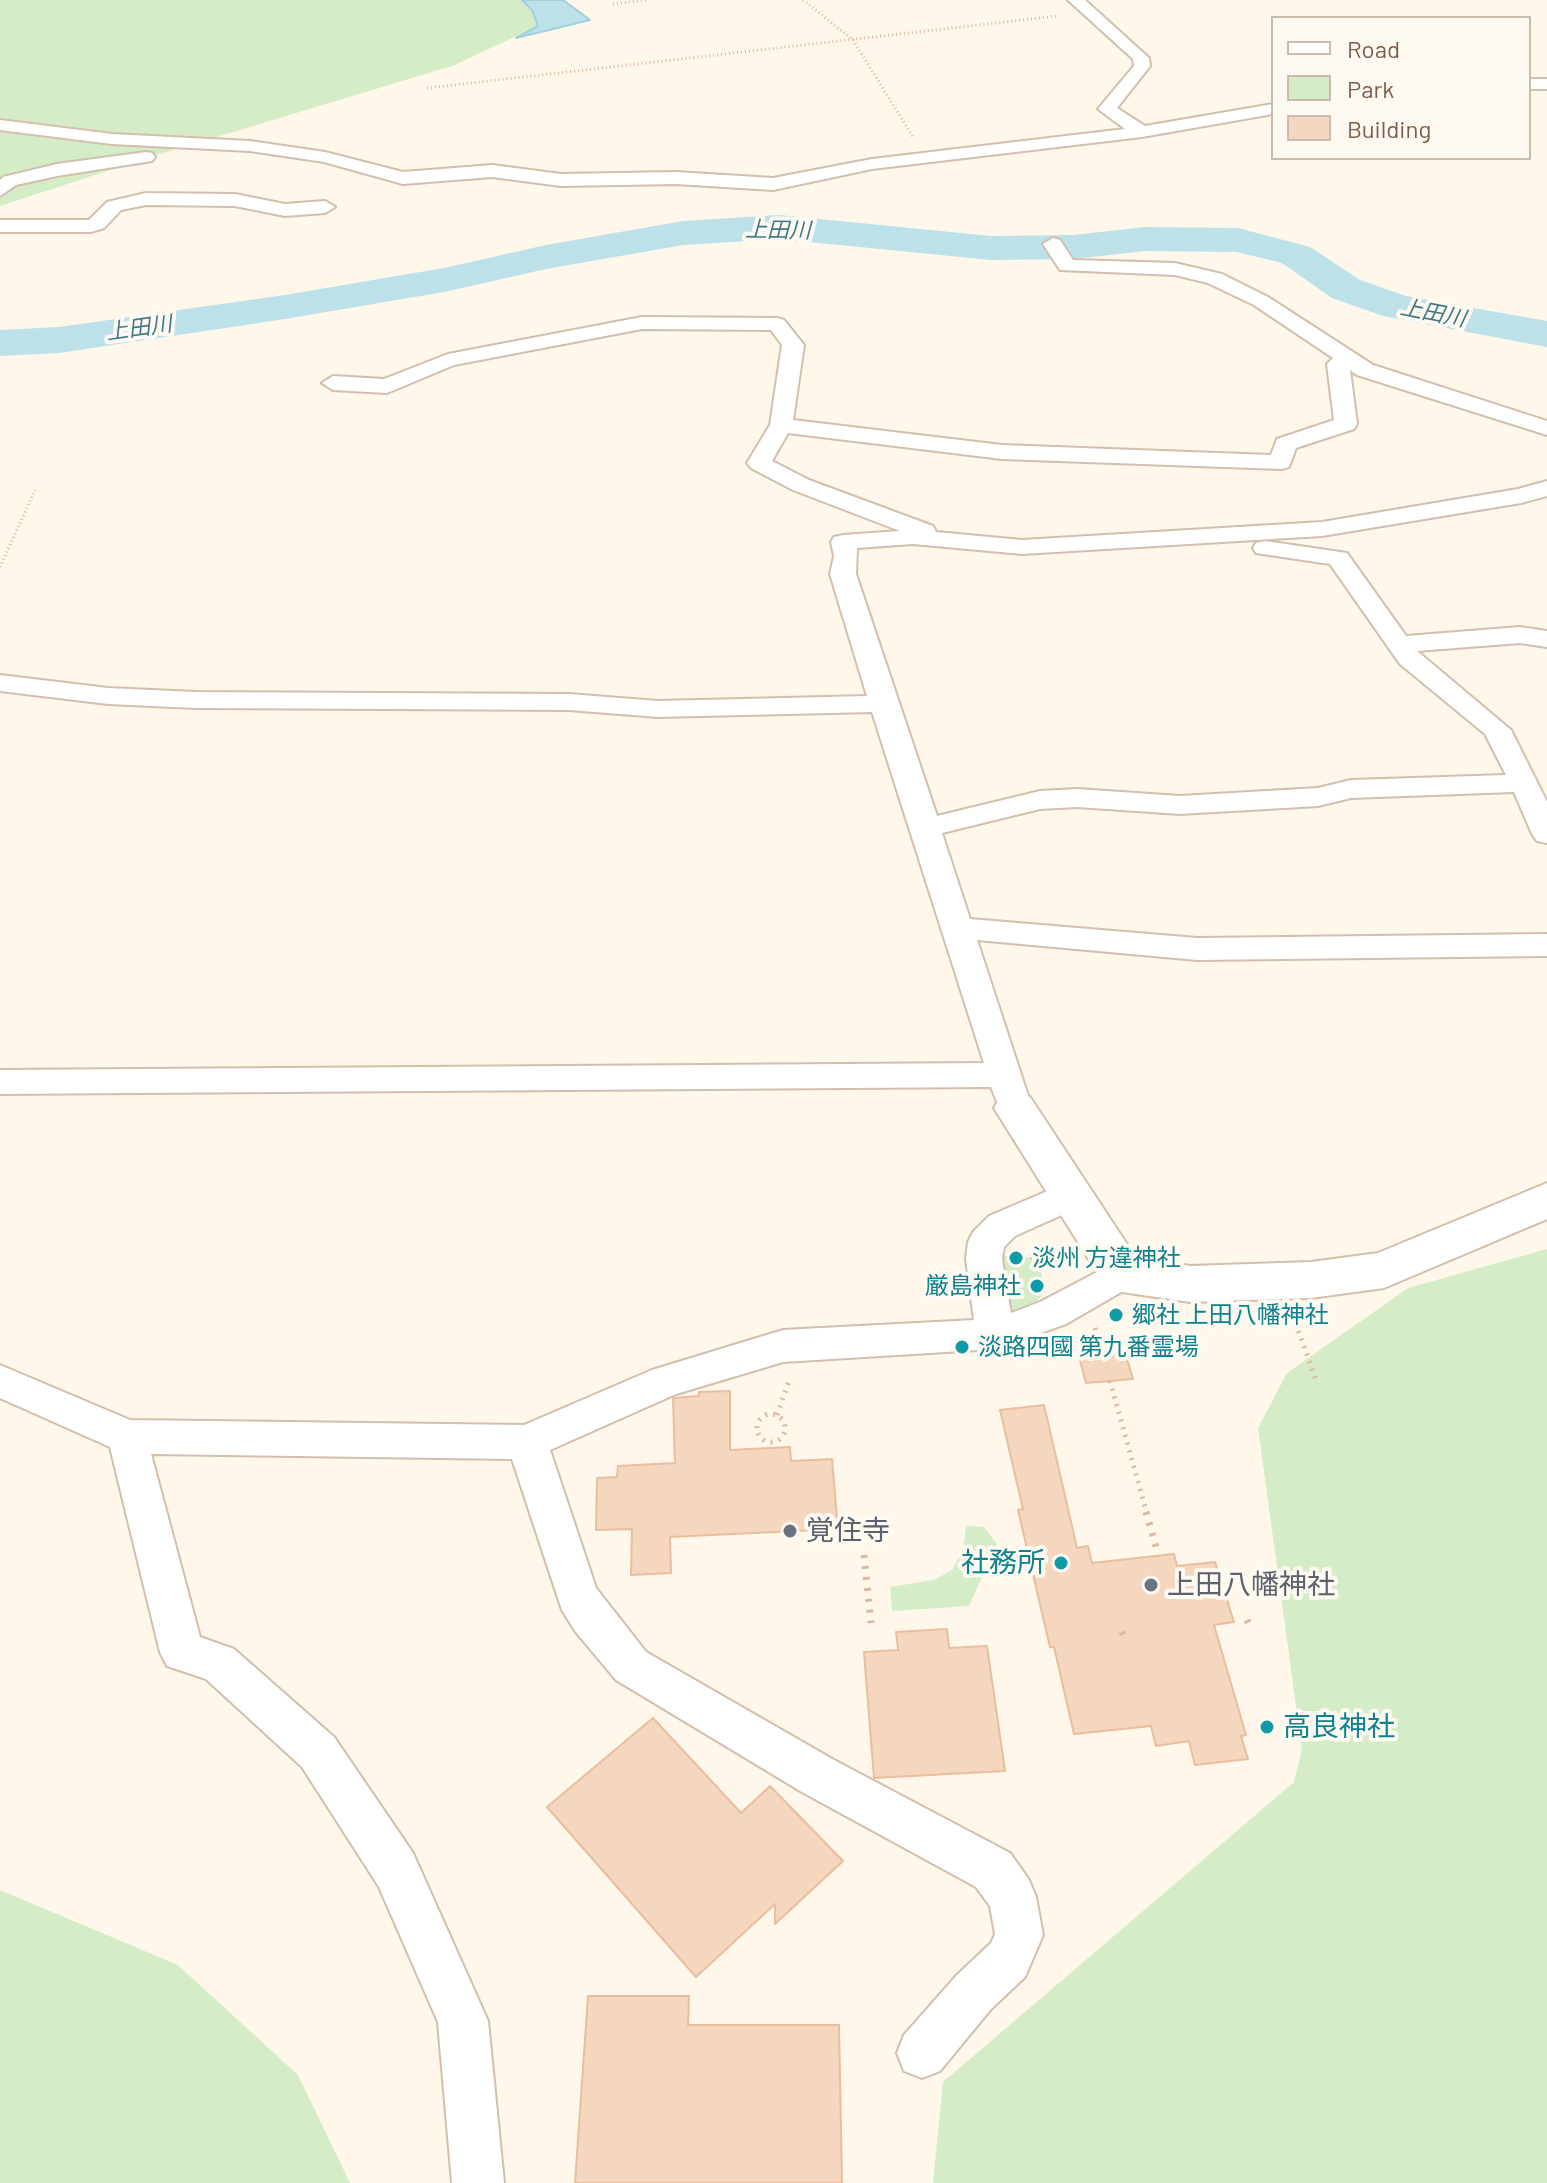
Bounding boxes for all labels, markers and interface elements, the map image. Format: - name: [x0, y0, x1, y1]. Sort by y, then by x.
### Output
- legend: [1271, 16, 1531, 160]
- text: Road: [1347, 34, 1400, 63]
- text: Park: [1347, 74, 1394, 103]
- text: Building: [1347, 114, 1431, 143]
- water label: 上田川: [745, 216, 811, 244]
- water label: 上田川: [1398, 294, 1468, 332]
- water label: 上田川: [104, 310, 174, 346]
- place label: 淡州 方違神社: [1032, 1244, 1181, 1272]
- marker: 淡州 方違神社: [1007, 1249, 1025, 1267]
- place label: 厳島神社: [925, 1272, 1021, 1300]
- marker: 厳島神社: [1028, 1277, 1046, 1295]
- place label: 郷社 上田八幡神社: [1132, 1301, 1329, 1329]
- marker: 郷社 上田八幡神社: [1107, 1306, 1125, 1324]
- place label: 淡路四國 第九番霊場: [978, 1333, 1199, 1361]
- marker: 淡路四國 第九番霊場: [953, 1338, 971, 1356]
- place label: 覚住寺: [806, 1514, 890, 1548]
- marker: 覚住寺: [781, 1522, 799, 1540]
- place label: 社務所: [961, 1546, 1045, 1580]
- marker: 社務所: [1052, 1554, 1070, 1572]
- place label: 上田八幡神社: [1167, 1568, 1335, 1602]
- marker: 上田八幡神社: [1142, 1576, 1160, 1594]
- place label: 高良神社: [1283, 1710, 1395, 1744]
- marker: 高良神社: [1258, 1718, 1276, 1736]

